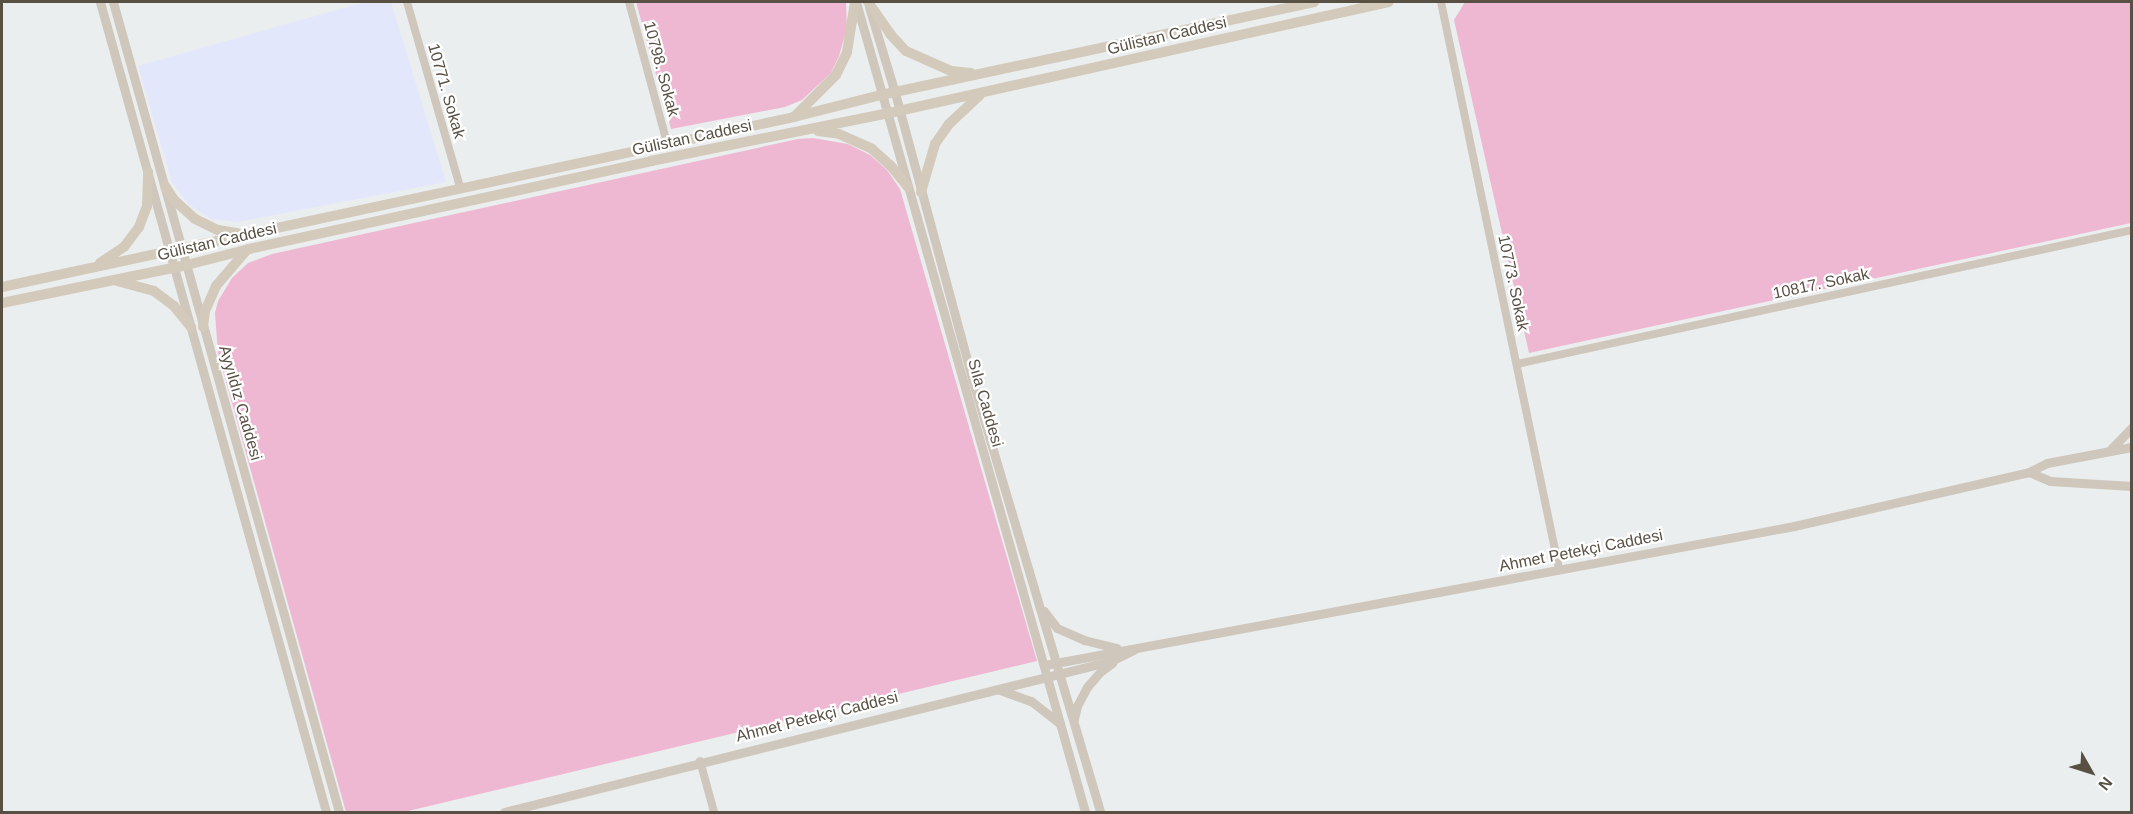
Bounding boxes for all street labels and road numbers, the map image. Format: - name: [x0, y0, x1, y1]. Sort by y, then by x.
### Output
- street label: Gülistan Caddesi: [1105, 13, 1229, 59]
- street label: 10798. Sokak: [639, 19, 683, 119]
- street label: 10771. Sokak: [423, 41, 469, 141]
- street label: Gülistan Caddesi: [630, 116, 754, 160]
- street label: Gülistan Caddesi: [155, 219, 279, 265]
- street label: 10773. Sokak: [1493, 233, 1533, 333]
- street label: 10817. Sokak: [1771, 264, 1871, 304]
- street label: Ayyıldız Caddesi: [214, 343, 266, 463]
- street label: Sıla Caddesi: [963, 357, 1007, 449]
- street label: Ahmet Petekçi Caddesi: [1498, 526, 1664, 576]
- street label: Ahmet Petekçi Caddesi: [734, 688, 900, 746]

